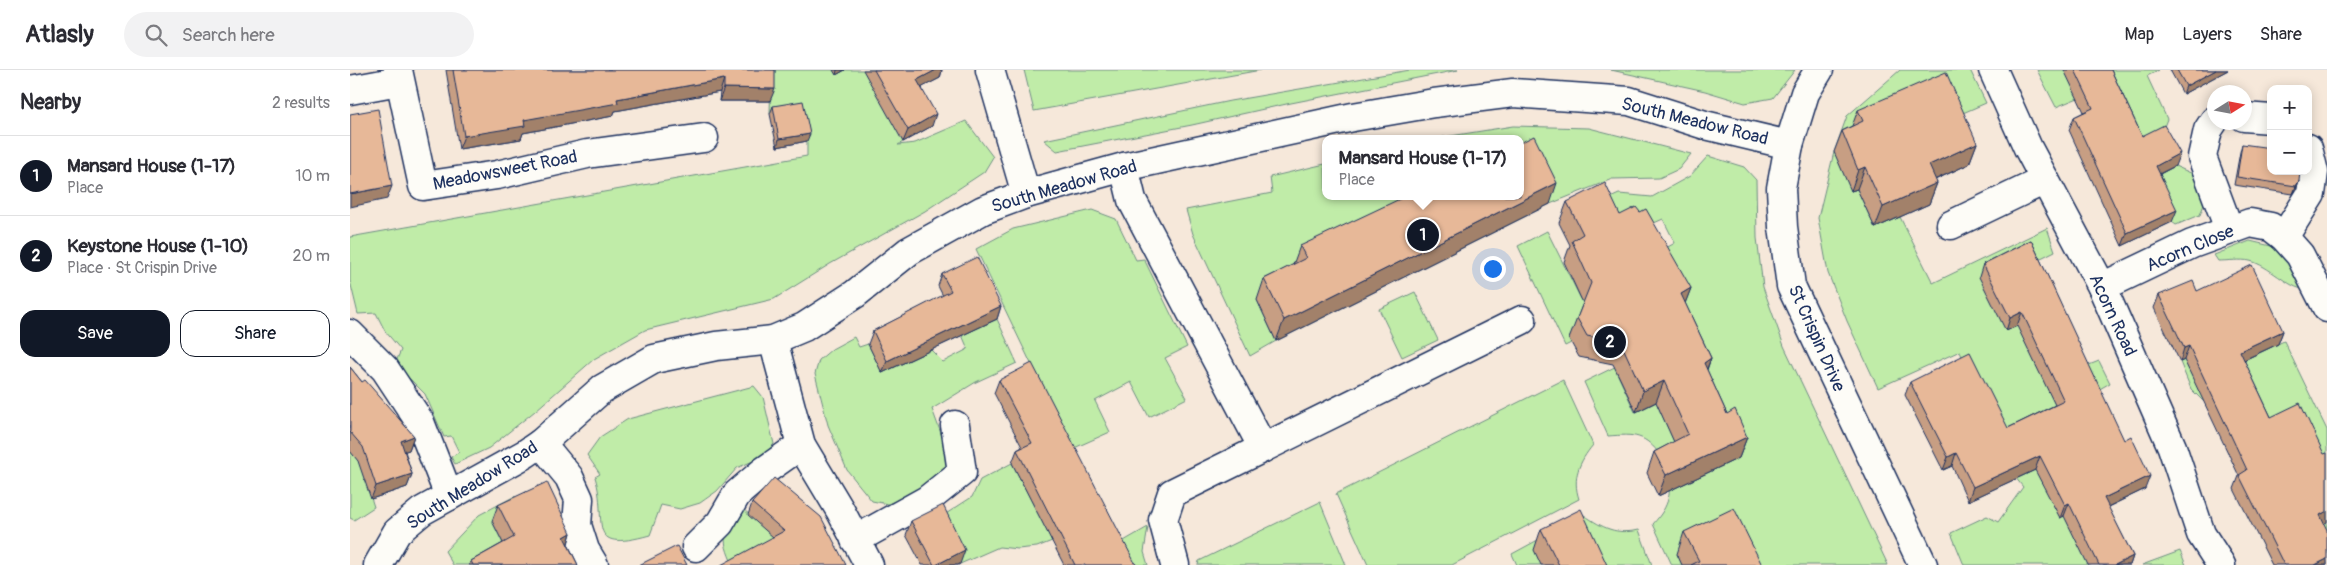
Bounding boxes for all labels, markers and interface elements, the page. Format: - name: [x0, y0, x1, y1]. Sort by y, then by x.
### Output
- search box: [124, 12, 474, 57]
- text: Atlasly: [25, 20, 94, 49]
- icon: search: [142, 21, 170, 49]
- text: Search here: [182, 23, 275, 47]
- text: Map: [2125, 23, 2154, 46]
- text: Layers: [2182, 23, 2232, 46]
- text: Share: [2260, 23, 2302, 46]
- north arrow: [2207, 85, 2252, 130]
- map controls: [2267, 85, 2312, 175]
- button: +: [2267, 85, 2312, 130]
- text: Nearby: [20, 89, 81, 116]
- street label: South Meadow Road: [1619, 92, 1771, 151]
- text: 2 results: [272, 93, 330, 113]
- button: −: [2267, 130, 2312, 175]
- popup: [1322, 135, 1524, 200]
- street label: Meadowsweet Road: [431, 145, 579, 196]
- text: Mansard House (1-17): [1339, 146, 1508, 170]
- text: Mansard House (1-17): [67, 154, 236, 178]
- street label: South Meadow Road: [989, 155, 1140, 218]
- text: 1: [33, 166, 39, 186]
- text: 10 m: [295, 166, 330, 186]
- text: Place: [1339, 170, 1375, 190]
- text: Place: [67, 178, 103, 198]
- pin: 1: [1407, 216, 1439, 254]
- street label: Acorn Close: [2143, 220, 2238, 277]
- text: Keystone House (1-10): [67, 234, 249, 258]
- text: 2: [32, 246, 40, 266]
- text: 20 m: [292, 246, 330, 266]
- your location: [1480, 256, 1506, 282]
- text: Place · St Crispin Drive: [67, 258, 217, 278]
- street label: Acorn Road: [2083, 270, 2142, 360]
- street label: St Crispin Drive: [1783, 281, 1850, 395]
- button: Save: [20, 310, 170, 357]
- button: Share: [180, 310, 330, 357]
- pin: 2: [1594, 323, 1626, 361]
- street label: South Meadow Road: [402, 436, 542, 535]

